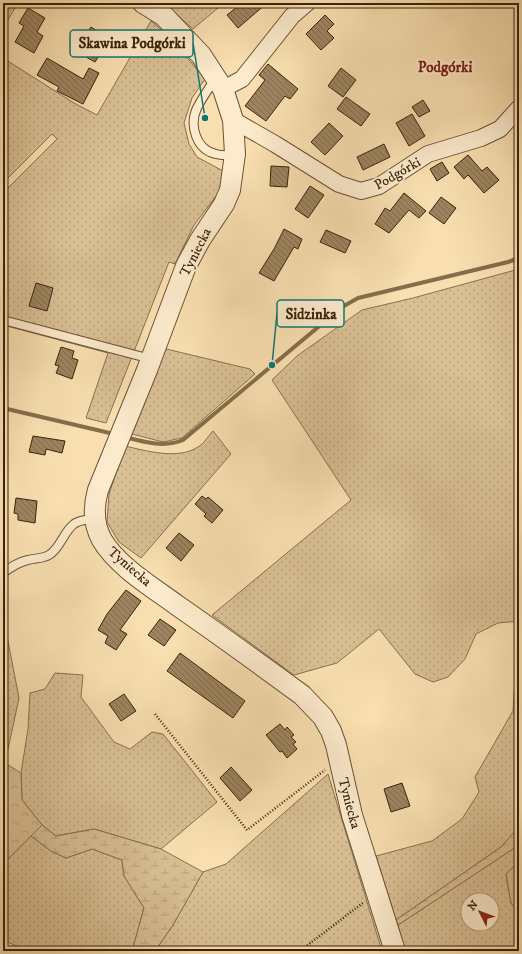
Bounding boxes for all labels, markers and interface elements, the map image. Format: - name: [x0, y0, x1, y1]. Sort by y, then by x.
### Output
- callout: Skawina Podgórki: [70, 30, 193, 57]
- text: Skawina Podgórki: [78, 34, 186, 53]
- district label: Podgórki: [418, 58, 472, 77]
- street label: Podgórki: [371, 153, 424, 194]
- street label: Tyniecka: [176, 225, 216, 280]
- callout: Sidzinka: [277, 300, 344, 327]
- text: Sidzinka: [285, 305, 337, 324]
- street label: Tyniecka: [104, 543, 155, 591]
- street label: Tyniecka: [334, 776, 364, 831]
- north arrow: [460, 892, 500, 932]
- text: N: [465, 898, 482, 914]

